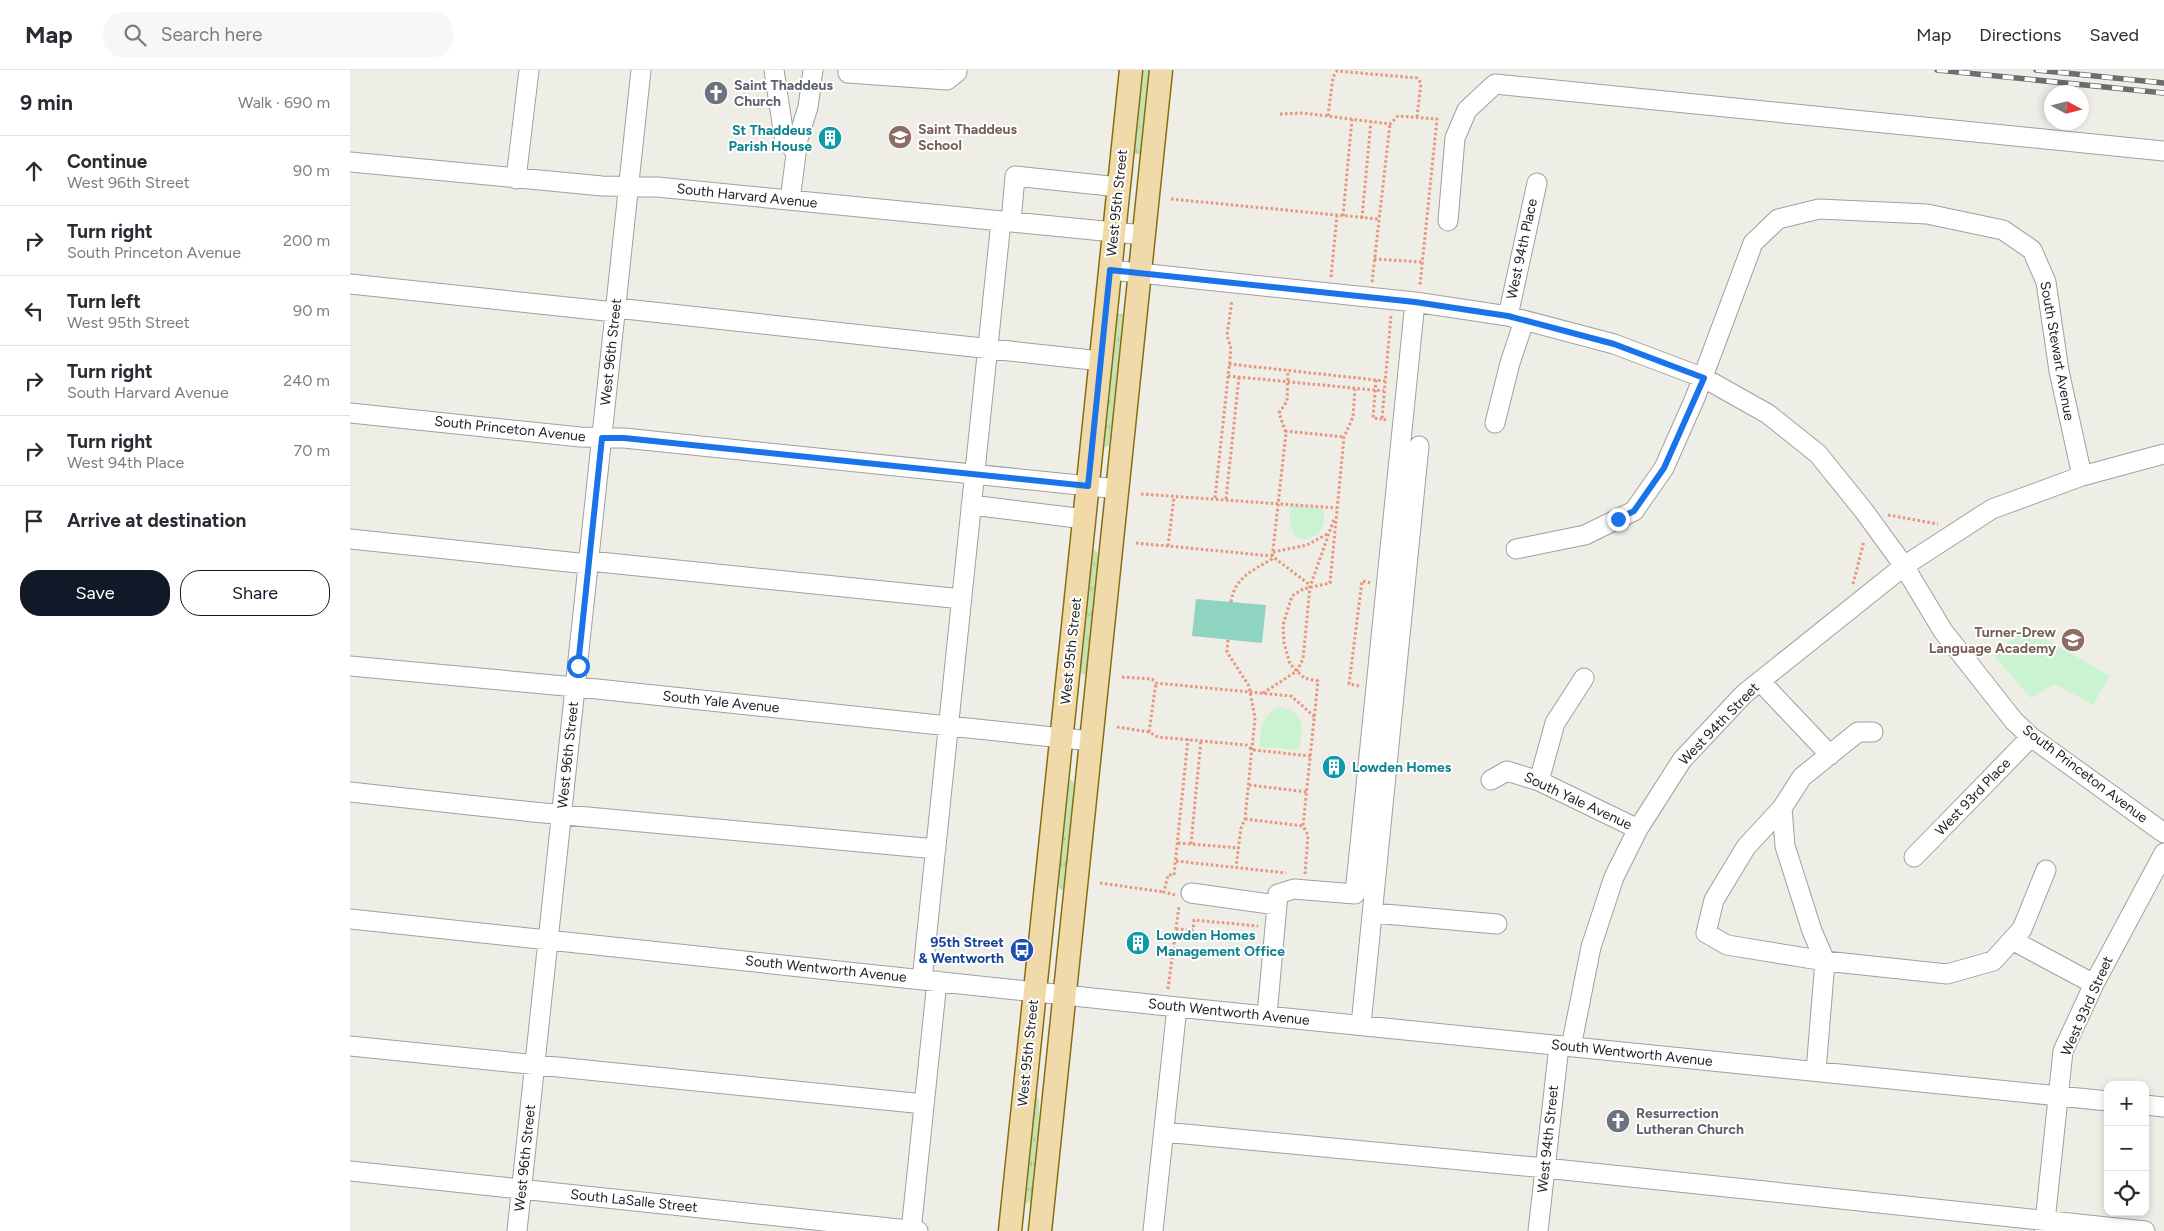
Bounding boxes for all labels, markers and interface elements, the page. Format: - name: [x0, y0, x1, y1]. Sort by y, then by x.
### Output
- search box: [103, 12, 453, 57]
- text: Map: [25, 20, 73, 49]
- icon: search: [121, 21, 149, 49]
- text: Search here: [161, 23, 262, 46]
- text: Map: [1916, 24, 1951, 46]
- text: Directions: [1979, 24, 2061, 46]
- text: Saved: [2089, 24, 2139, 46]
- place label: Saint Thaddeus Church: [734, 77, 834, 110]
- church icon: Saint Thaddeus Church: [703, 80, 729, 106]
- north arrow: [2044, 85, 2089, 130]
- text: 9 min: [20, 90, 73, 115]
- text: Walk · 690 m: [238, 93, 330, 112]
- place label: Saint Thaddeus School: [918, 121, 1018, 154]
- place label: St Thaddeus Parish House: [729, 122, 812, 155]
- school or university icon: Saint Thaddeus School: [887, 124, 913, 150]
- building icon: St Thaddeus Parish House: [817, 125, 843, 151]
- street label: West 95th Street: [1103, 149, 1131, 257]
- text: Continue: [67, 150, 147, 173]
- icon: ahead: [20, 157, 48, 185]
- text: 90 m: [293, 161, 330, 180]
- text: West 96th Street: [67, 173, 190, 192]
- street label: South Harvard Avenue: [676, 180, 819, 212]
- street label: West 94th Place: [1503, 197, 1541, 301]
- text: Turn right: [67, 220, 153, 243]
- icon: right: [20, 227, 48, 255]
- text: 200 m: [283, 231, 330, 250]
- text: South Princeton Avenue: [67, 243, 241, 262]
- street label: South Stewart Avenue: [2036, 280, 2078, 422]
- text: Turn left: [67, 290, 141, 313]
- icon: left: [20, 297, 48, 325]
- street label: West 96th Street: [597, 298, 625, 406]
- text: 90 m: [293, 301, 330, 320]
- text: West 95th Street: [67, 313, 190, 332]
- text: Turn right: [67, 360, 153, 383]
- icon: right: [20, 367, 48, 395]
- text: 240 m: [283, 371, 330, 390]
- text: South Harvard Avenue: [67, 383, 229, 402]
- street label: South Princeton Avenue: [433, 413, 587, 445]
- text: Turn right: [67, 430, 153, 453]
- icon: right: [20, 437, 48, 465]
- text: 70 m: [294, 441, 330, 460]
- text: West 94th Place: [67, 453, 184, 472]
- icon: arrive: [20, 507, 48, 535]
- route end: [1607, 508, 1630, 531]
- text: Arrive at destination: [67, 509, 246, 532]
- button: Save: [20, 570, 170, 616]
- button: Share: [180, 570, 330, 616]
- street label: West 95th Street: [1057, 597, 1085, 705]
- place label: Turner-Drew Language Academy: [1929, 624, 2057, 657]
- school or university icon: Turner-Drew Language Academy: [2060, 627, 2086, 653]
- route start: [567, 655, 590, 678]
- street label: West 94th Street: [1675, 679, 1763, 769]
- street label: South Yale Avenue: [662, 687, 781, 717]
- street label: West 96th Street: [554, 701, 582, 809]
- street label: South Princeton Avenue: [2019, 721, 2151, 827]
- building icon: Lowden Homes: [1321, 754, 1347, 780]
- street label: West 93rd Place: [1932, 754, 2015, 839]
- place label: Lowden Homes: [1352, 759, 1452, 776]
- street label: South Yale Avenue: [1521, 768, 1635, 834]
- place label: Lowden Homes Management Office: [1156, 927, 1285, 960]
- building icon: Lowden Homes Management Office: [1125, 930, 1151, 956]
- place label: 95th Street & Wentworth: [919, 934, 1004, 967]
- bus stop icon: 95th Street & Wentworth: [1009, 937, 1035, 963]
- street label: South Wentworth Avenue: [744, 952, 908, 986]
- street label: West 93rd Street: [2057, 954, 2117, 1058]
- street label: South Wentworth Avenue: [1147, 995, 1311, 1029]
- street label: West 95th Street: [1014, 999, 1042, 1107]
- street label: South Wentworth Avenue: [1550, 1036, 1714, 1070]
- map controls: [2104, 1081, 2149, 1216]
- button: +: [2104, 1081, 2149, 1126]
- street label: West 94th Street: [1534, 1084, 1562, 1194]
- street label: West 96th Street: [511, 1104, 539, 1212]
- place label: Resurrection Lutheran Church: [1636, 1105, 1744, 1138]
- church icon: Resurrection Lutheran Church: [1605, 1108, 1631, 1134]
- button: −: [2104, 1126, 2149, 1171]
- button: locate: [2104, 1171, 2149, 1216]
- street label: South LaSalle Street: [570, 1186, 698, 1216]

